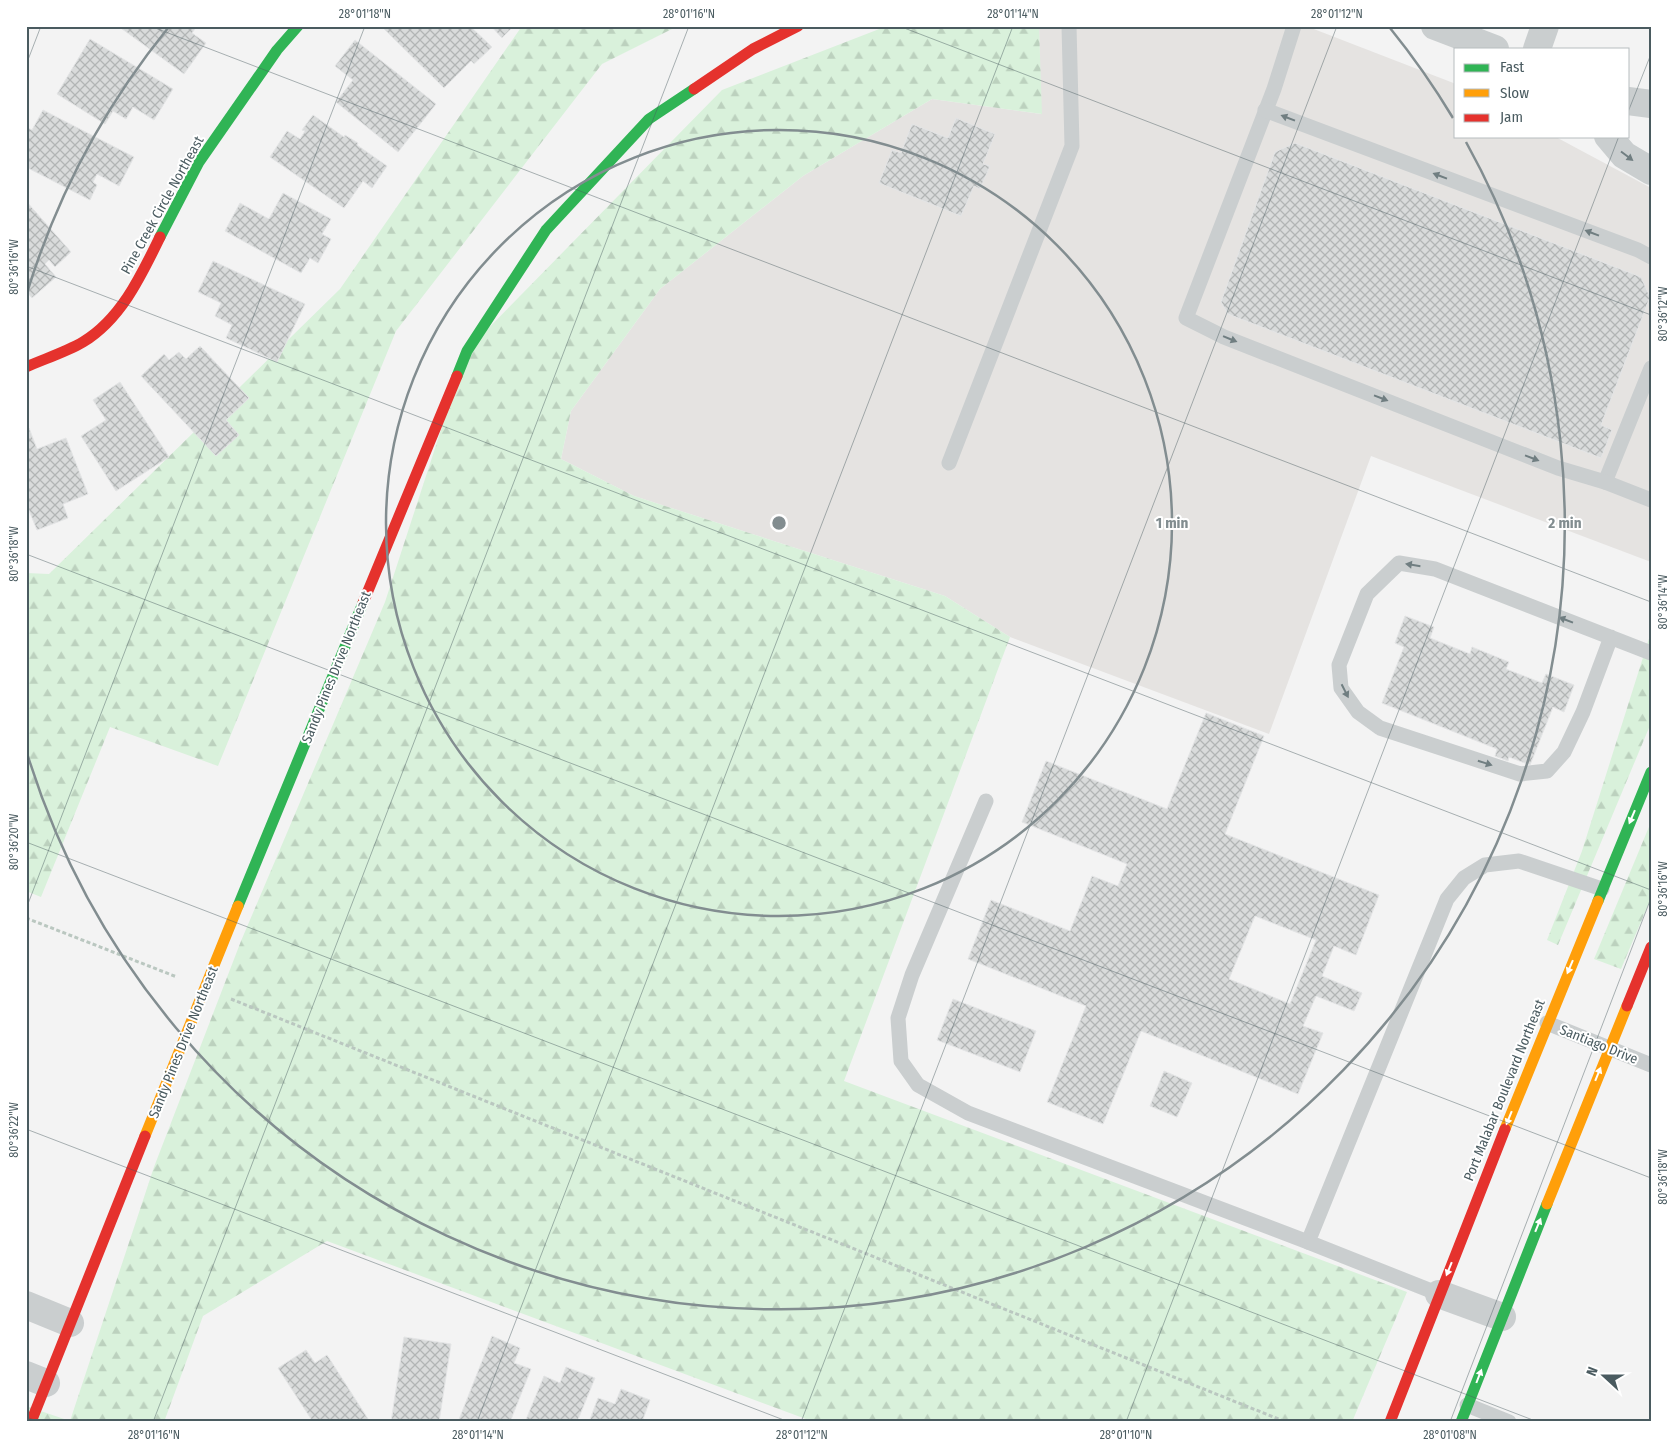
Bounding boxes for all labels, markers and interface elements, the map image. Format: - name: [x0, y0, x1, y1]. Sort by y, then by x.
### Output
- text: 28°01'18"N: [339, 7, 391, 21]
- text: 28°01'16"N: [663, 7, 715, 21]
- text: 28°01'14"N: [987, 7, 1039, 21]
- text: 28°01'12"N: [1311, 7, 1363, 21]
- legend: [1454, 48, 1630, 138]
- text: Fast: [1500, 58, 1524, 76]
- text: Slow: [1500, 84, 1529, 102]
- text: Jam: [1500, 108, 1523, 126]
- one-way arrow: [1280, 114, 1295, 122]
- street label: Pine Creek Circle Northeast: [117, 133, 208, 277]
- one-way arrow: [1620, 151, 1634, 161]
- one-way arrow: [1433, 171, 1447, 179]
- one-way arrow: [1585, 229, 1600, 236]
- text: 80°36'16"W: [7, 239, 21, 295]
- text: 80°36'12"W: [1656, 287, 1670, 341]
- one-way arrow: [1222, 335, 1237, 343]
- one-way arrow: [1374, 395, 1388, 403]
- one-way arrow: [1525, 454, 1540, 462]
- centre of rings: [770, 514, 788, 532]
- text: 1 min: [1156, 514, 1188, 532]
- text: 2 min: [1547, 514, 1582, 532]
- text: 80°36'18"W: [7, 526, 21, 582]
- one-way arrow: [1405, 561, 1421, 569]
- text: 80°36'14"W: [1656, 575, 1670, 629]
- street label: Sandy Pines Drive Northeast: [298, 588, 375, 746]
- one-way arrow: [1558, 616, 1573, 624]
- one-way arrow: [1341, 684, 1349, 698]
- one-way arrow: [1477, 759, 1492, 767]
- one-way arrow: [1628, 810, 1636, 825]
- text: 80°36'20"W: [7, 814, 21, 870]
- text: 80°36'16"W: [1656, 861, 1670, 917]
- one-way arrow: [1565, 960, 1573, 974]
- street label: Sandy Pines Drive Northeast: [145, 963, 222, 1121]
- street label: Port Malabar Boulevard Northeast: [1460, 997, 1549, 1183]
- street label: Santiago Drive: [1557, 1021, 1640, 1068]
- one-way arrow: [1595, 1067, 1603, 1081]
- text: 80°36'22"W: [7, 1102, 21, 1158]
- one-way arrow: [1505, 1111, 1513, 1126]
- text: 80°36'18"W: [1656, 1149, 1670, 1205]
- one-way arrow: [1535, 1218, 1543, 1232]
- one-way arrow: [1445, 1262, 1453, 1277]
- north arrow: [1580, 1350, 1630, 1400]
- text: N: [1583, 1365, 1602, 1378]
- one-way arrow: [1476, 1369, 1483, 1384]
- text: 28°01'16"N: [128, 1428, 180, 1442]
- text: 28°01'14"N: [452, 1428, 504, 1442]
- text: 28°01'12"N: [776, 1428, 828, 1442]
- text: 28°01'10"N: [1100, 1428, 1152, 1442]
- text: 28°01'08"N: [1423, 1428, 1477, 1442]

